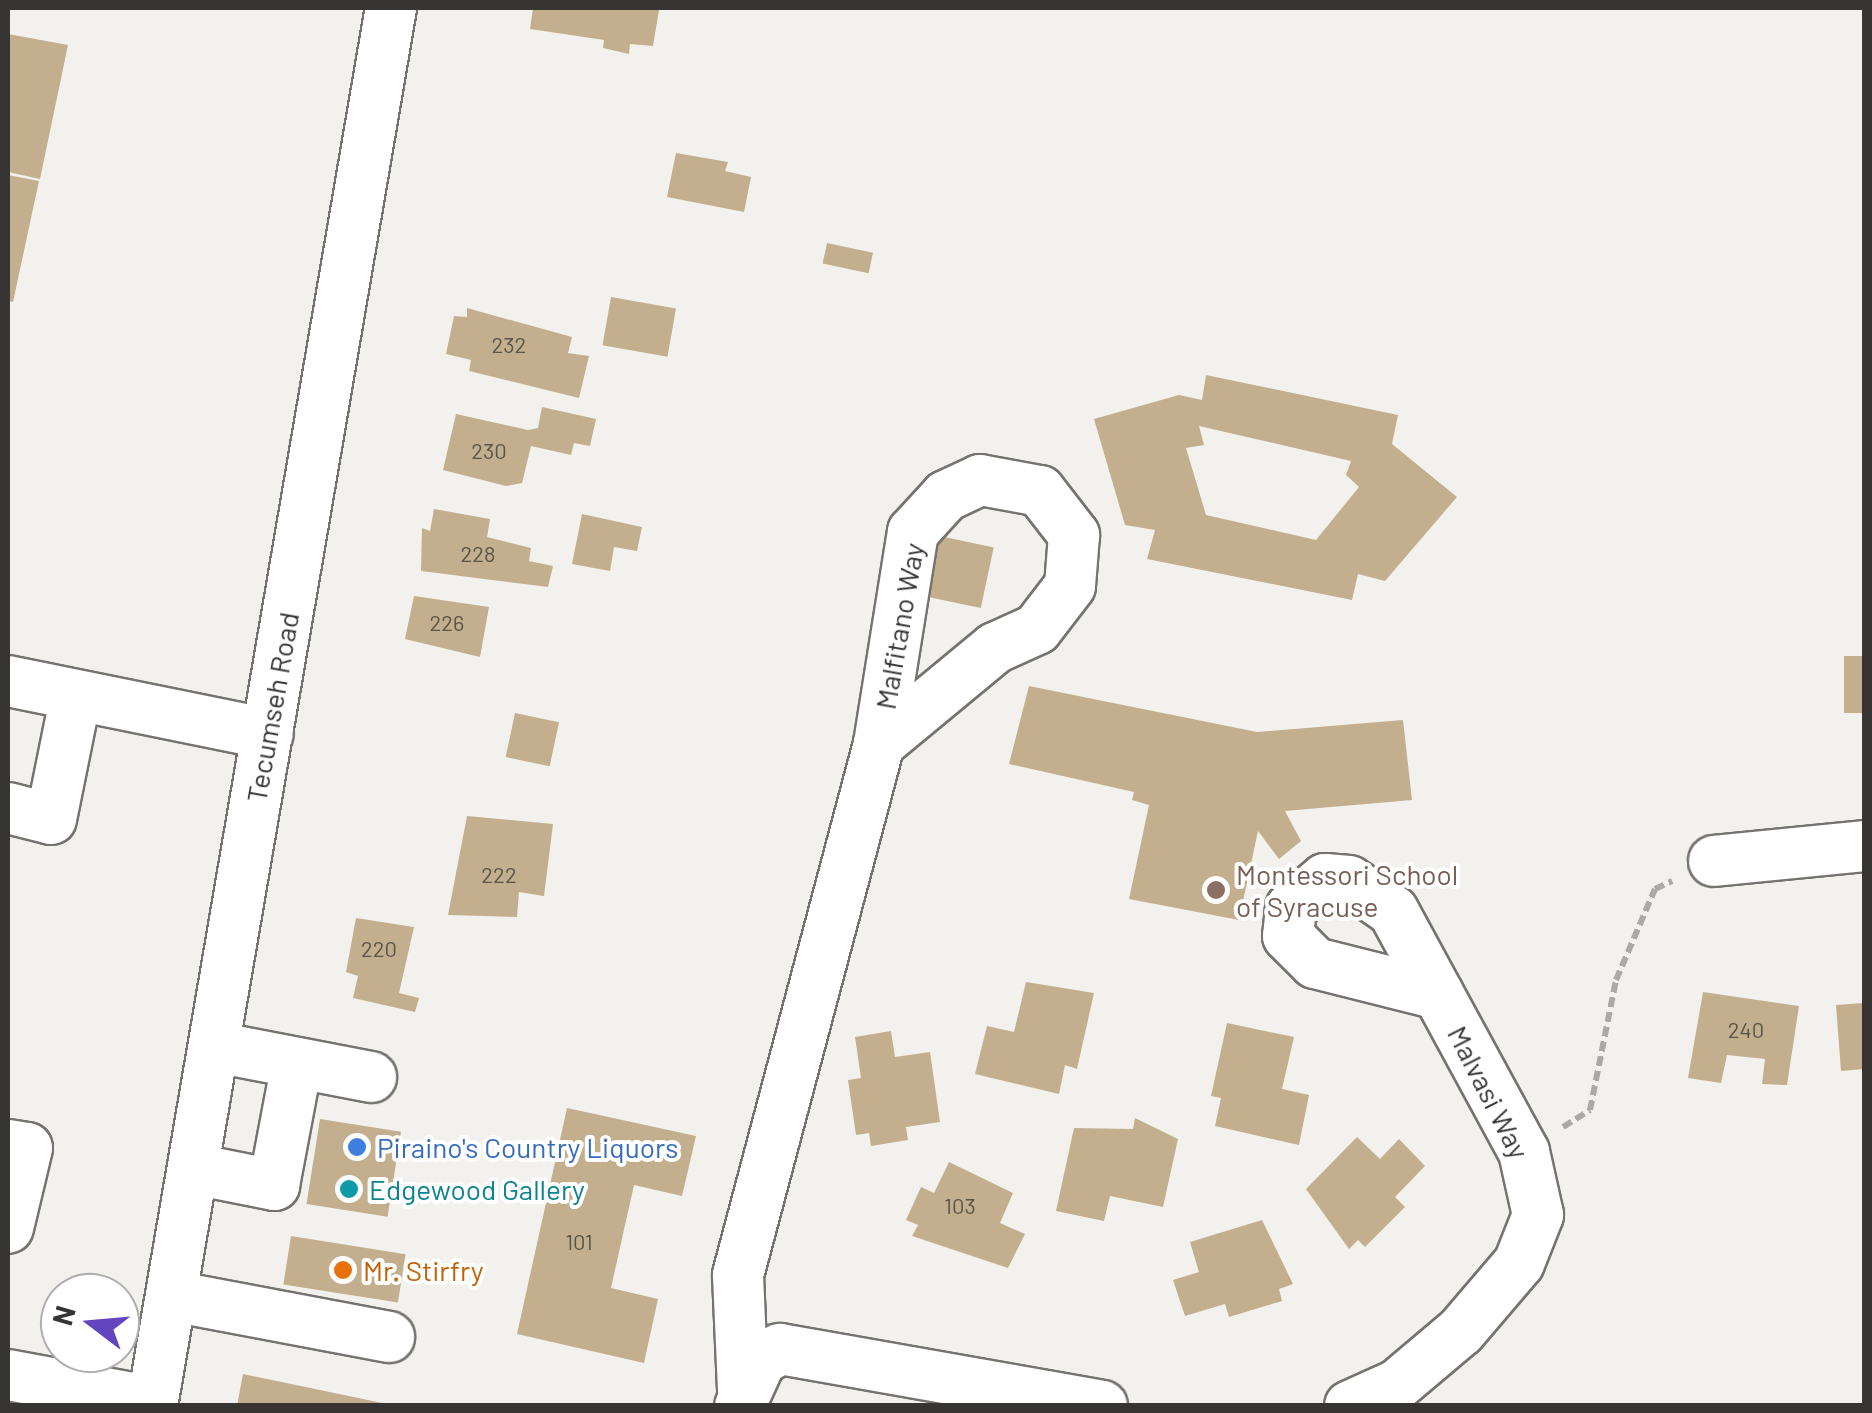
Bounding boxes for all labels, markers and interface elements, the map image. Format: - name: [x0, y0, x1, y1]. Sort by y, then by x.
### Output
- house number: 232: [492, 332, 526, 358]
- house number: 230: [471, 438, 507, 464]
- street label: Malfitano Way: [868, 540, 930, 712]
- house number: 228: [460, 541, 496, 567]
- street label: Tecumseh Road: [239, 609, 305, 805]
- house number: 226: [430, 610, 464, 636]
- place label: Montessori School of Syracuse: [1236, 857, 1458, 923]
- house number: 222: [481, 862, 517, 888]
- marker: Montessori School of Syracuse: [1205, 879, 1227, 901]
- house number: 220: [361, 936, 397, 962]
- house number: 240: [1728, 1017, 1764, 1043]
- street label: Malvasi Way: [1441, 1020, 1537, 1164]
- place label: Piraino's Country Liquors: [377, 1130, 678, 1164]
- marker: Piraino's Country Liquors: [346, 1136, 368, 1158]
- place label: Edgewood Gallery: [369, 1172, 585, 1206]
- marker: Edgewood Gallery: [338, 1178, 360, 1200]
- house number: 103: [944, 1193, 976, 1219]
- house number: 101: [565, 1229, 593, 1255]
- place label: Mr. Stirfry: [363, 1253, 484, 1287]
- marker: Mr. Stirfry: [332, 1259, 354, 1281]
- north arrow: [40, 1273, 140, 1373]
- text: N: [44, 1302, 82, 1329]

